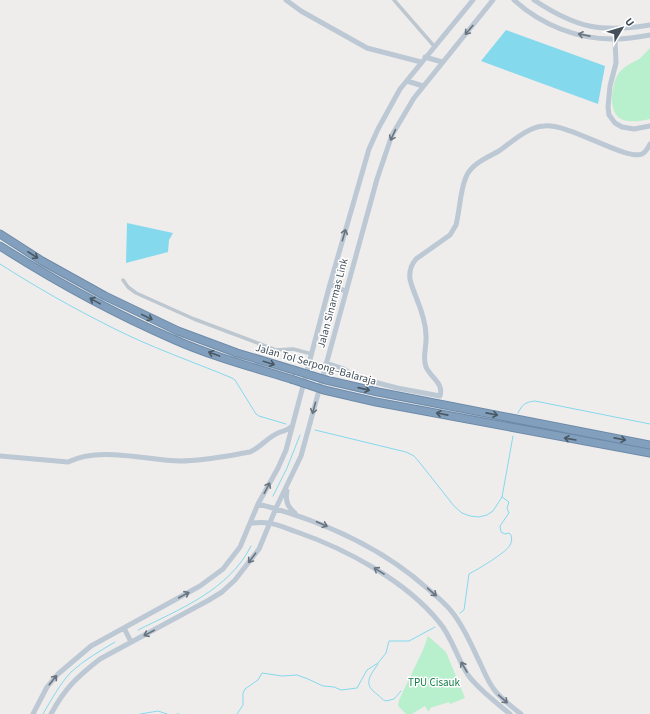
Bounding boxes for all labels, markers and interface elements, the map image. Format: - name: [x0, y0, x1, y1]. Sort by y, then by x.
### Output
- north arrow: [602, 8, 642, 48]
- text: U: [621, 15, 638, 30]
- one-way arrow: [464, 25, 473, 35]
- one-way arrow: [577, 31, 590, 39]
- one-way arrow: [389, 129, 396, 141]
- one-way arrow: [341, 229, 348, 242]
- one-way arrow: [27, 252, 39, 260]
- street label: Jalan Sinarmas Link: [313, 256, 352, 350]
- one-way arrow: [90, 297, 102, 305]
- one-way arrow: [141, 313, 153, 321]
- street label: Jalan Tol Serpong–Balaraja: [254, 340, 378, 389]
- one-way arrow: [208, 350, 220, 358]
- one-way arrow: [262, 360, 275, 367]
- one-way arrow: [358, 386, 371, 394]
- one-way arrow: [310, 401, 317, 414]
- one-way arrow: [436, 410, 449, 418]
- one-way arrow: [485, 411, 498, 419]
- one-way arrow: [564, 435, 577, 443]
- one-way arrow: [613, 436, 626, 444]
- one-way arrow: [264, 482, 271, 494]
- one-way arrow: [316, 521, 328, 529]
- one-way arrow: [248, 552, 257, 563]
- one-way arrow: [373, 567, 385, 575]
- one-way arrow: [427, 588, 437, 597]
- one-way arrow: [178, 591, 190, 599]
- one-way arrow: [143, 630, 155, 637]
- one-way arrow: [459, 661, 467, 673]
- one-way arrow: [48, 675, 57, 686]
- park label: TPU Cisauk: [408, 675, 461, 690]
- one-way arrow: [498, 694, 508, 703]

